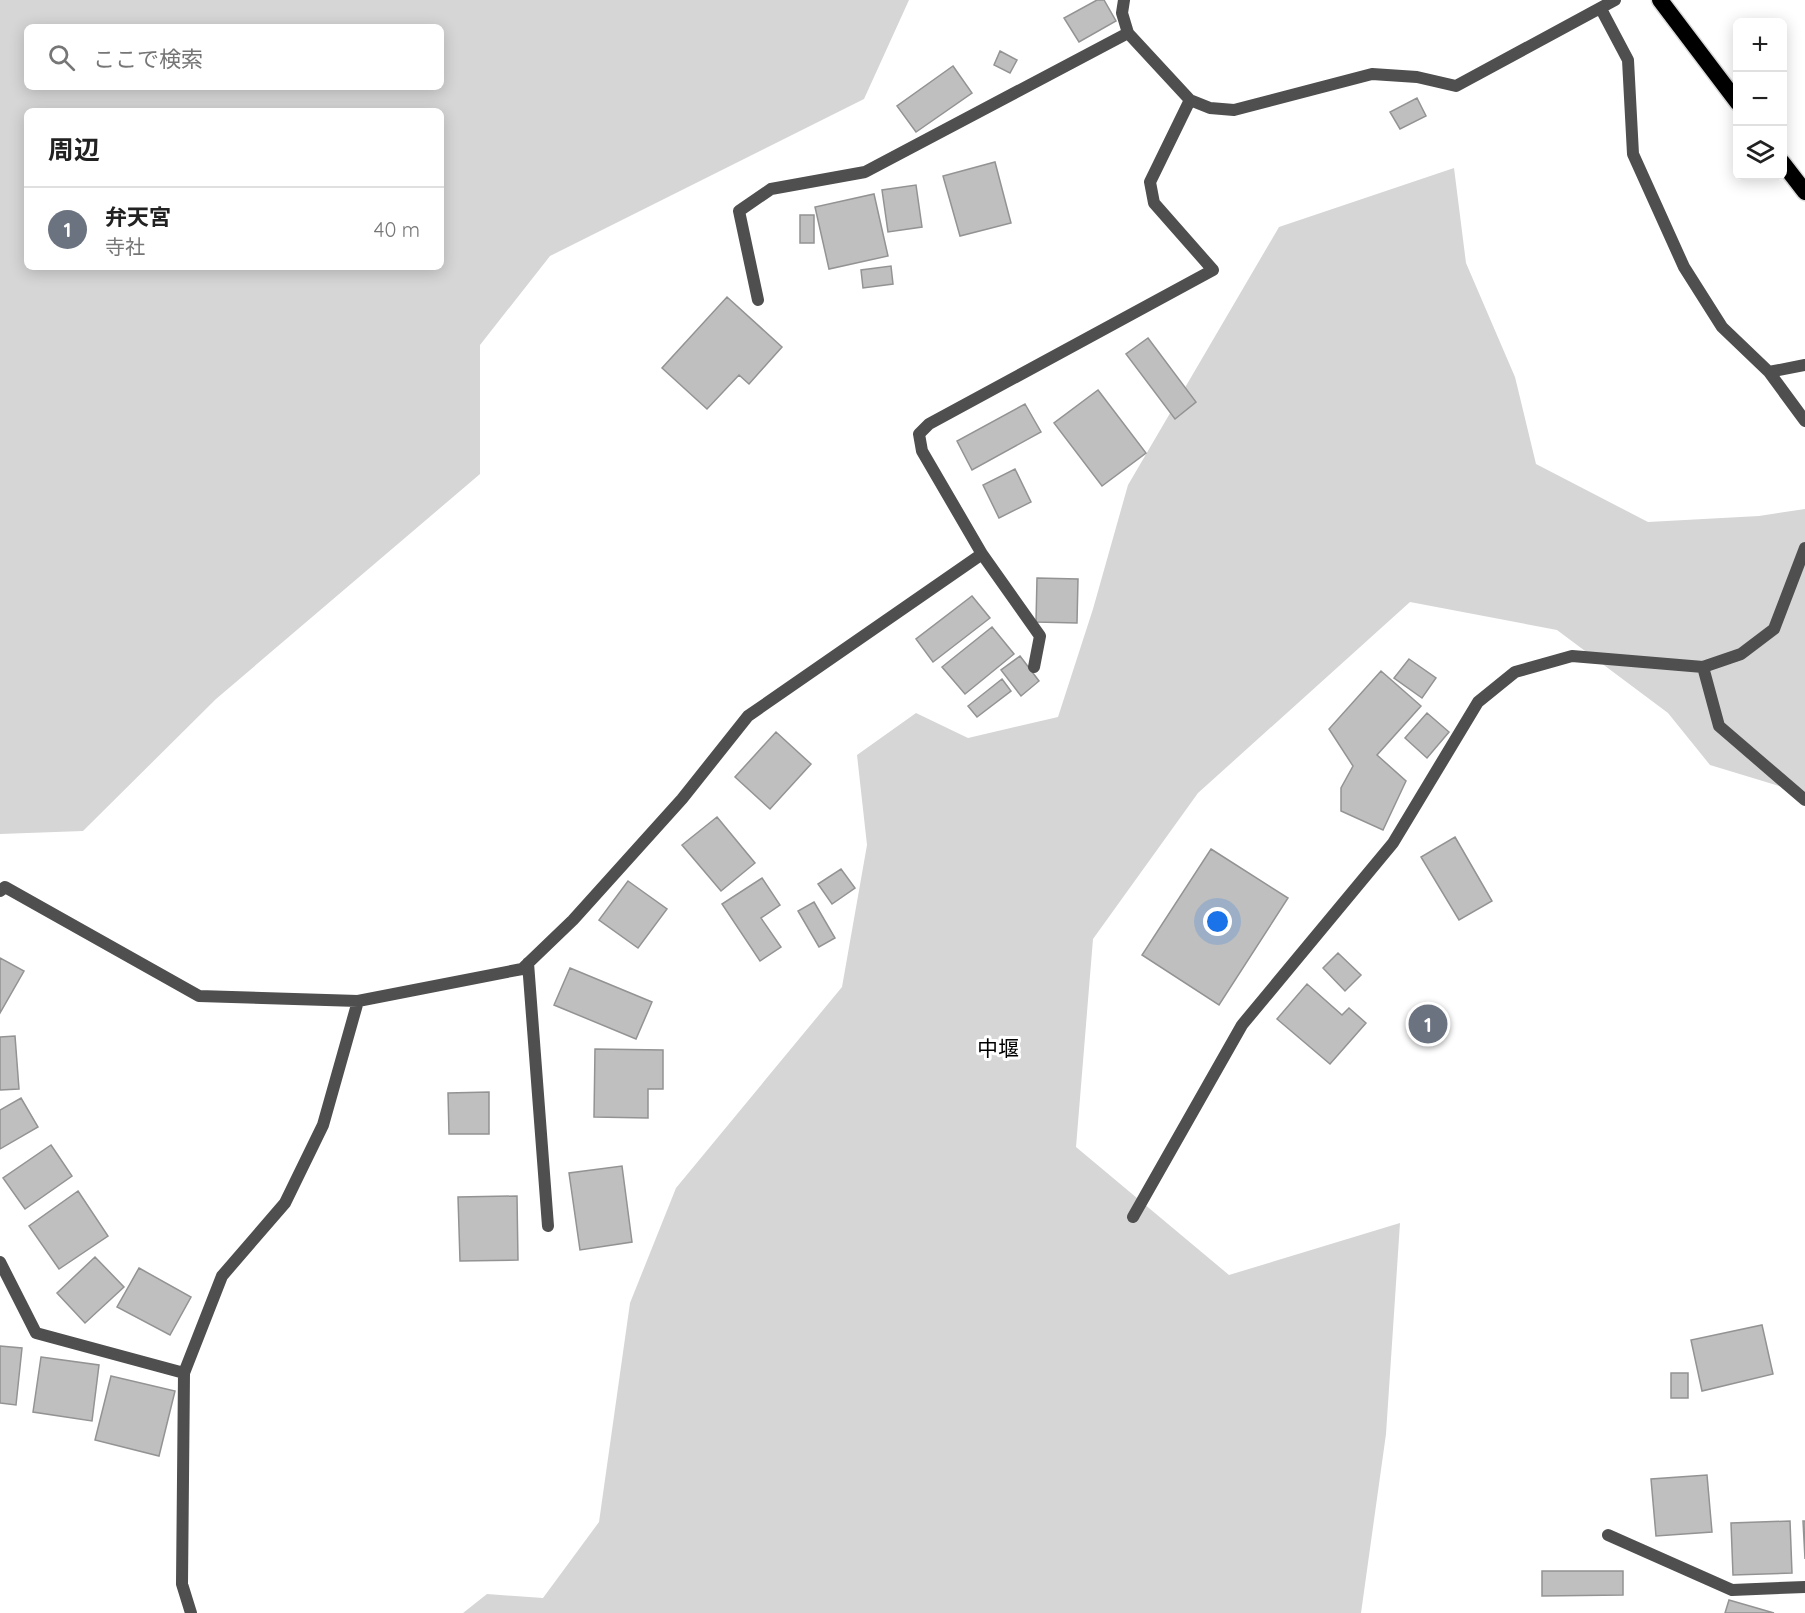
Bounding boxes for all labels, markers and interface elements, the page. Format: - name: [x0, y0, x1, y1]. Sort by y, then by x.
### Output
- map controls: [1733, 18, 1787, 180]
- button: +: [1733, 18, 1787, 72]
- search box: [24, 24, 444, 90]
- icon: search: [45, 41, 78, 74]
- text: ここで検索: [93, 45, 203, 73]
- button: −: [1733, 72, 1787, 126]
- button: layers: [1733, 126, 1787, 180]
- text: 周辺: [48, 133, 100, 166]
- text: 弁天宮: [105, 203, 171, 231]
- text: 1: [64, 217, 71, 242]
- text: 40 m: [374, 217, 420, 242]
- text: 寺社: [105, 234, 145, 259]
- your location: [1203, 907, 1232, 936]
- pin: 1: [1408, 1002, 1448, 1046]
- district label: 中堰: [977, 1035, 1019, 1061]

